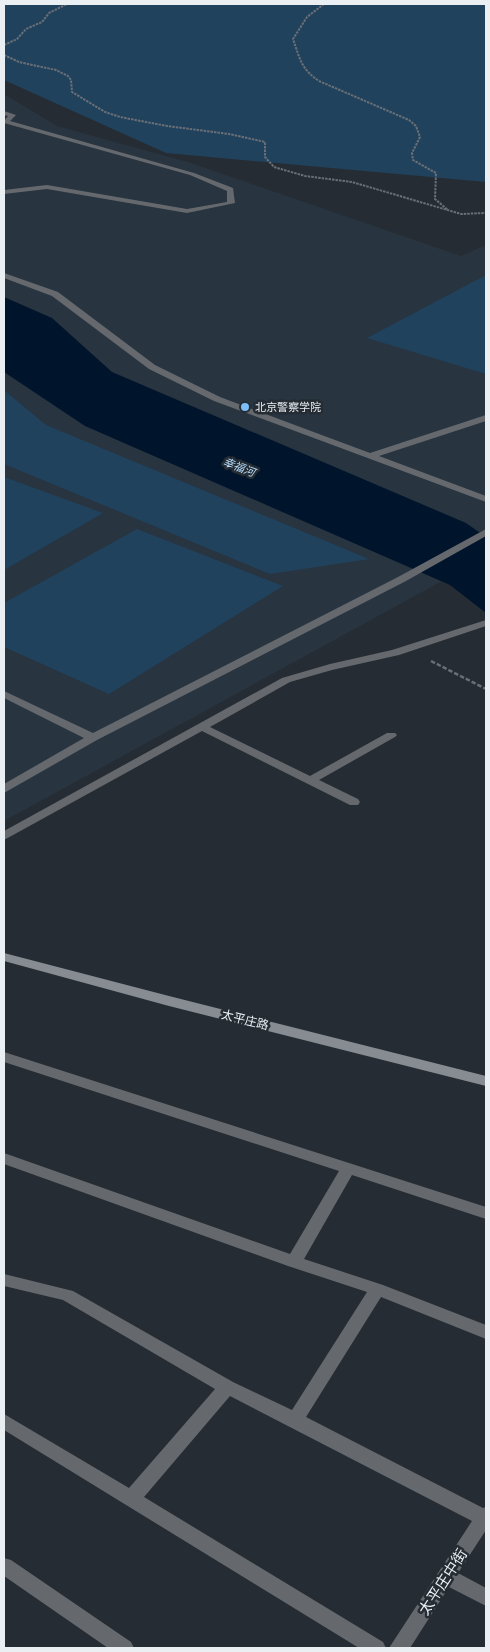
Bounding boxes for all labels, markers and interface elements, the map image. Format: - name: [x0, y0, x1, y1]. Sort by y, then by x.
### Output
- place label: 北京警察学院: [255, 400, 321, 413]
- marker: 北京警察学院: [239, 401, 251, 413]
- water label: 幸福河: [221, 455, 259, 479]
- street label: 太平庄路: [220, 1006, 270, 1032]
- street label: 太平庄中街: [414, 1545, 470, 1618]

